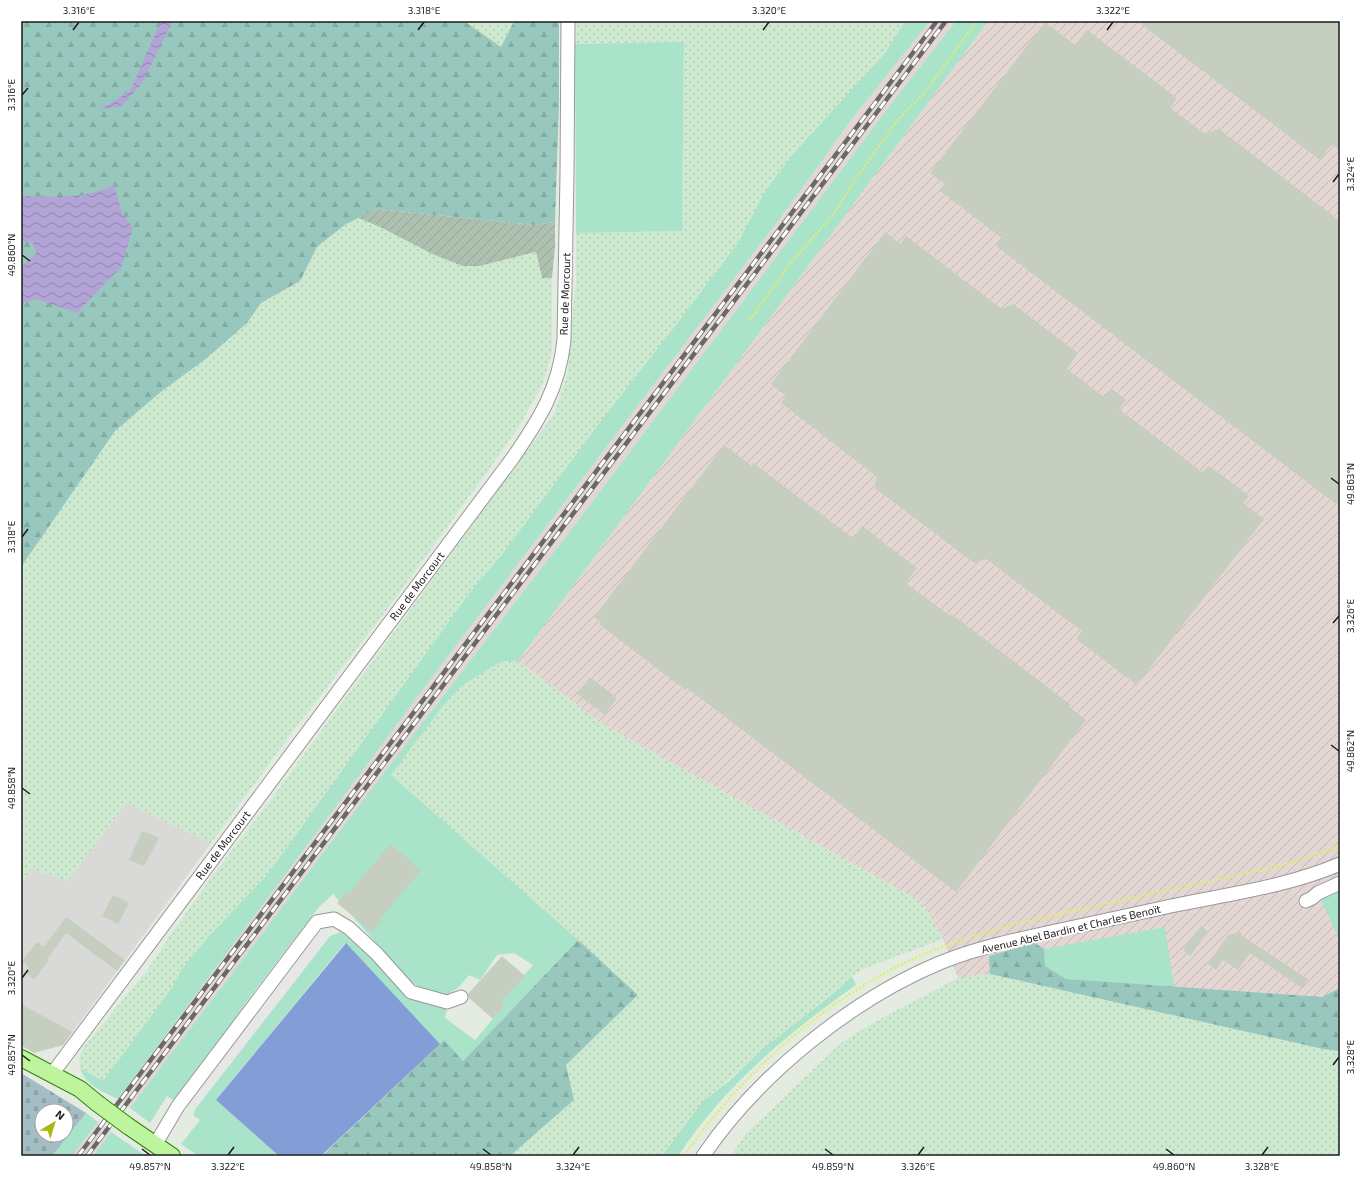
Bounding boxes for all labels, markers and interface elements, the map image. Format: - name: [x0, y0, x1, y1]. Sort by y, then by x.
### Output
- text: 3.316°E: [63, 4, 96, 16]
- text: 3.318°E: [408, 4, 441, 16]
- text: 3.320°E: [752, 4, 787, 16]
- text: 3.322°E: [1096, 4, 1130, 16]
- text: 3.316°E: [5, 78, 17, 111]
- text: 3.324°E: [1344, 156, 1356, 191]
- text: 49.860°N: [5, 234, 17, 276]
- street label: Rue de Morcourt: [557, 252, 572, 336]
- text: 49.863°N: [1344, 463, 1356, 505]
- text: 3.318°E: [5, 520, 17, 553]
- street label: Rue de Morcourt: [387, 549, 447, 623]
- text: 3.326°E: [1344, 599, 1356, 633]
- text: 49.862°N: [1344, 730, 1356, 772]
- text: 49.858°N: [5, 767, 17, 809]
- street label: Rue de Morcourt: [193, 808, 253, 882]
- street label: Avenue Abel Bardin et Charles Benoït: [980, 902, 1162, 956]
- text: 3.320°E: [5, 960, 17, 995]
- text: 49.857°N: [5, 1034, 17, 1076]
- text: 3.328°E: [1344, 1039, 1356, 1074]
- north arrow: [34, 1103, 74, 1143]
- text: N: [53, 1107, 68, 1122]
- text: 49.857°N: [129, 1160, 171, 1172]
- text: 3.322°E: [211, 1160, 245, 1172]
- text: 49.858°N: [470, 1160, 512, 1172]
- text: 3.324°E: [556, 1160, 591, 1172]
- text: 49.859°N: [812, 1160, 854, 1172]
- text: 3.326°E: [901, 1160, 935, 1172]
- text: 49.860°N: [1153, 1160, 1195, 1172]
- text: 3.328°E: [1245, 1160, 1280, 1172]

